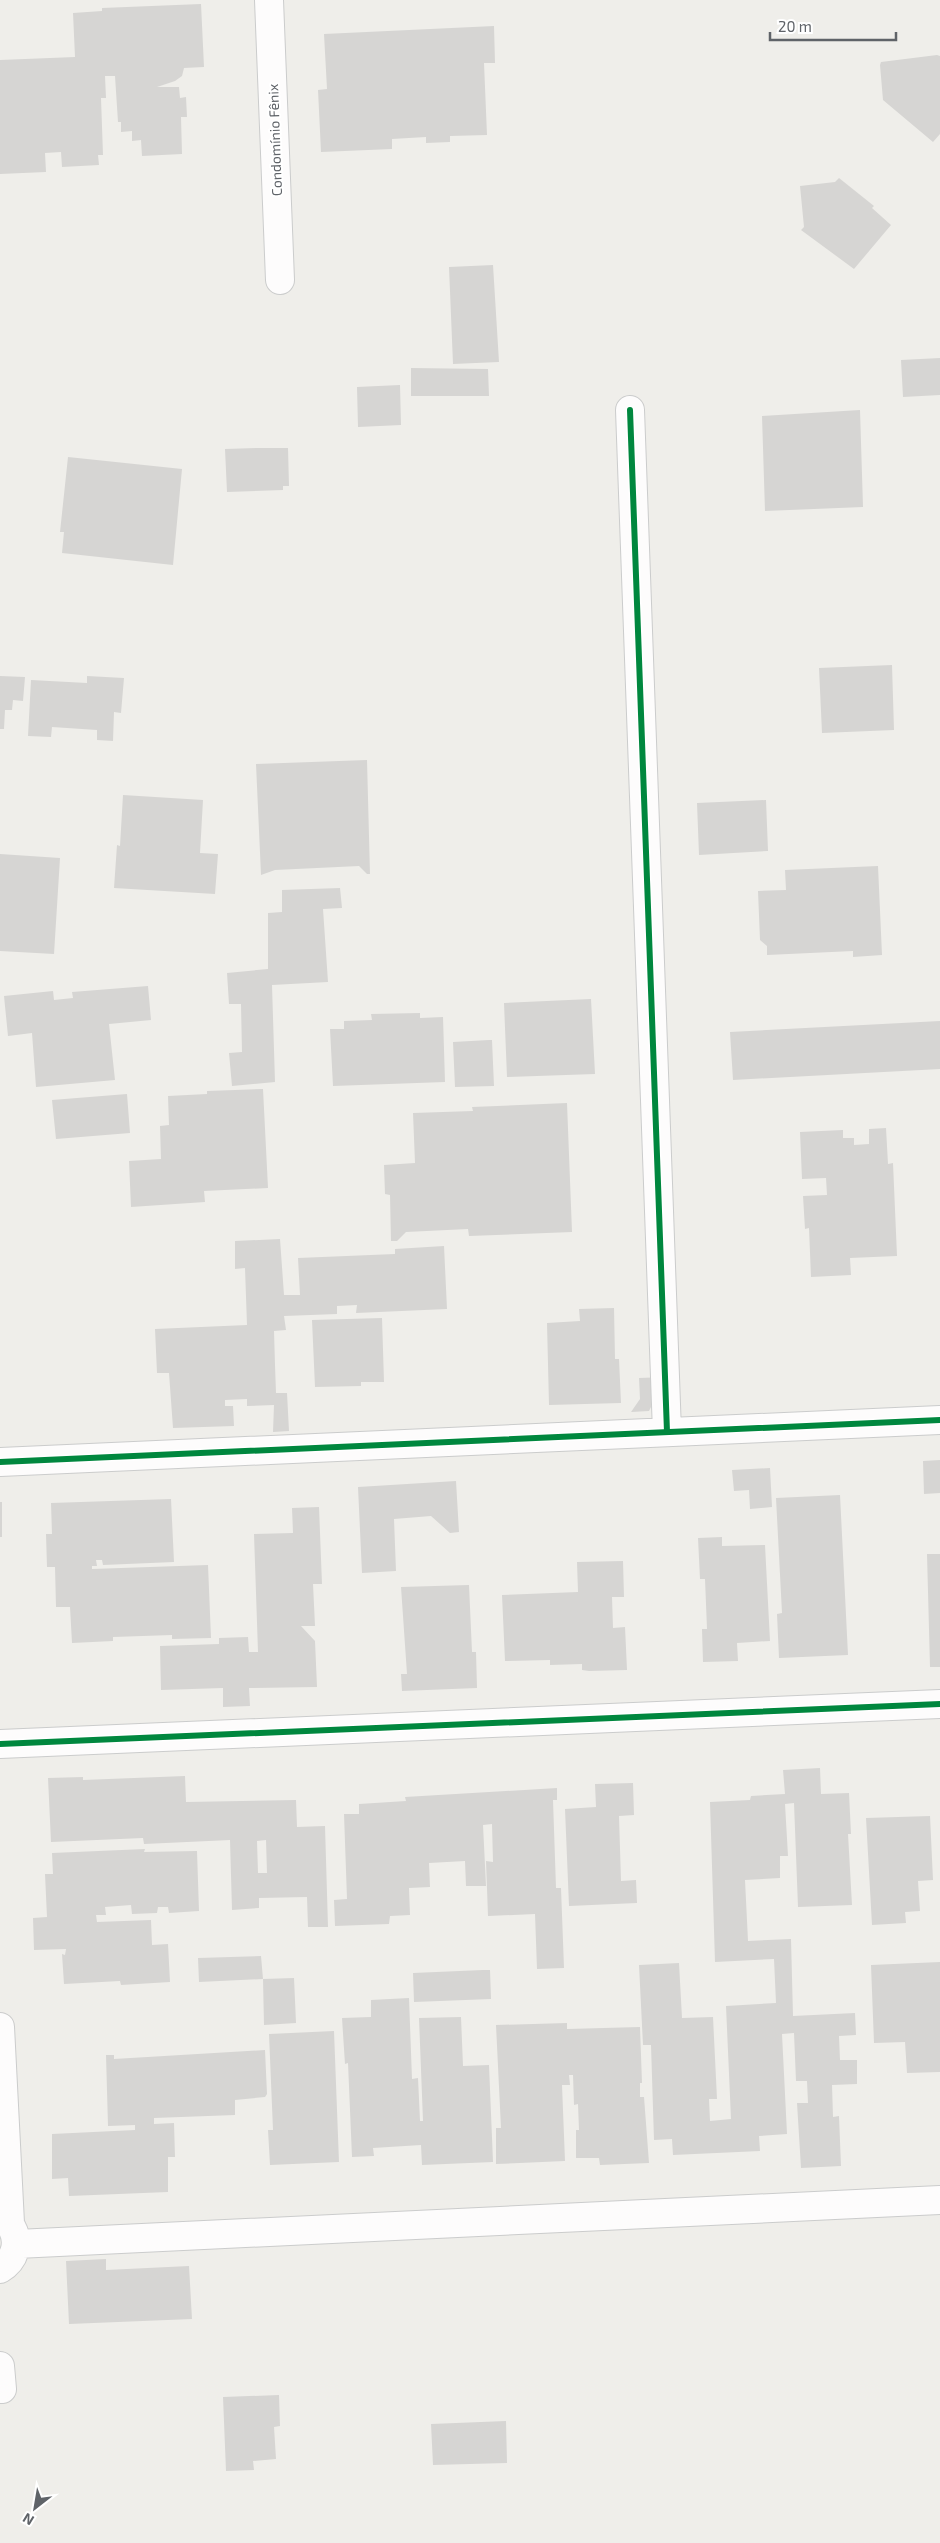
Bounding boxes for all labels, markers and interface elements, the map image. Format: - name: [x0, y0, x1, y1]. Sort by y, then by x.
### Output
- scale bar: [770, 10, 896, 42]
- text: 20 m: [778, 17, 812, 35]
- street label: Condomínio Fênix: [264, 83, 285, 196]
- north arrow: [10, 2483, 60, 2533]
- text: N: [19, 2510, 37, 2529]

